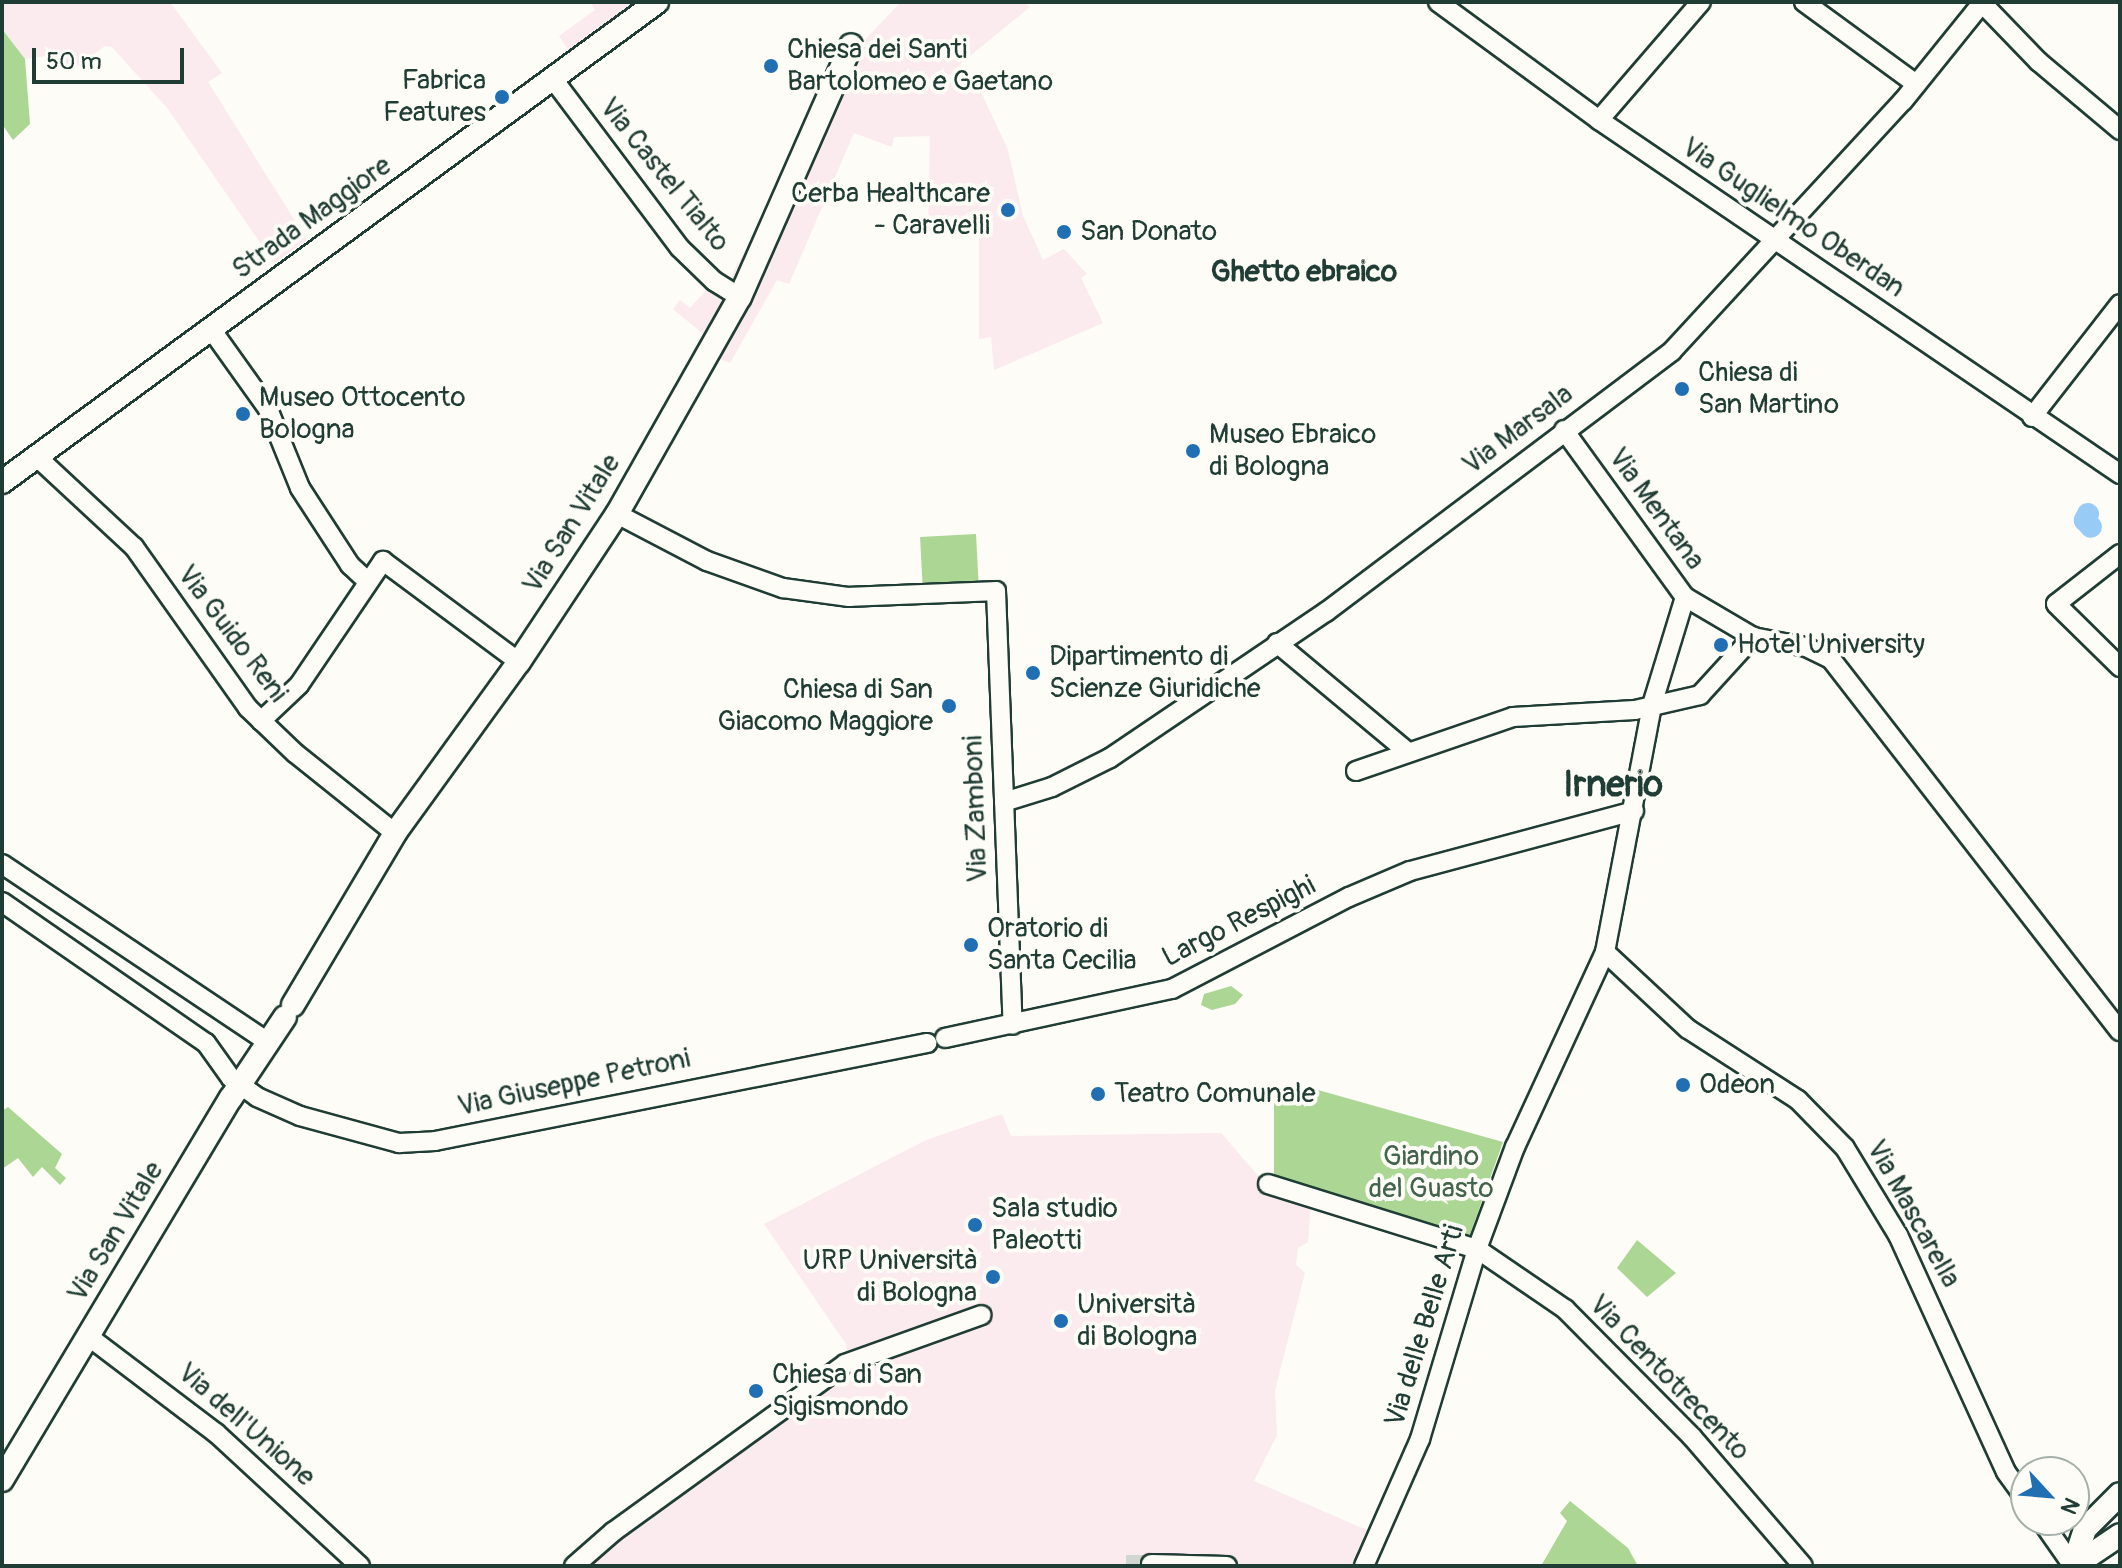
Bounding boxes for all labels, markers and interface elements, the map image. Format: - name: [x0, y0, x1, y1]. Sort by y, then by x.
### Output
- scale bar: [36, 32, 188, 82]
- place label: Chiesa dei Santi Bartolomeo e Gaetano: [787, 33, 1053, 99]
- text: 50 m: [46, 47, 102, 76]
- marker: Chiesa dei Santi Bartolomeo e Gaetano: [762, 57, 780, 75]
- place label: Fabrica Features: [383, 64, 486, 130]
- marker: Fabrica Features: [493, 88, 511, 106]
- street label: Via Castel Tialto: [592, 91, 736, 259]
- street label: Via Guglielmo Oberdan: [1675, 131, 1911, 305]
- street label: Strada Maggiore: [226, 149, 398, 287]
- place label: Cerba Healthcare - Caravelli: [791, 177, 990, 243]
- marker: Cerba Healthcare - Caravelli: [997, 199, 1019, 221]
- place label: San Donato: [1080, 215, 1217, 249]
- marker: San Donato: [1055, 223, 1073, 241]
- district label: Ghetto ebraico: [1211, 254, 1397, 290]
- place label: Chiesa di San Martino: [1698, 356, 1839, 422]
- street label: Via Marsala: [1456, 378, 1580, 482]
- marker: Chiesa di San Martino: [1673, 380, 1691, 398]
- place label: Museo Ottocento Bologna: [259, 381, 465, 447]
- marker: Museo Ottocento Bologna: [234, 405, 252, 423]
- place label: Museo Ebraico di Bologna: [1209, 418, 1376, 484]
- marker: Museo Ebraico di Bologna: [1184, 442, 1202, 460]
- street label: Via Mentana: [1601, 442, 1711, 576]
- street label: Via San Vitale: [516, 448, 628, 600]
- street label: Via Guido Reni: [170, 559, 294, 709]
- place label: Hotel University: [1737, 628, 1925, 662]
- marker: Hotel University: [1712, 636, 1730, 654]
- place label: Dipartimento di Scienze Giuridiche: [1049, 640, 1261, 706]
- marker: Dipartimento di Scienze Giuridiche: [1024, 664, 1042, 682]
- place label: Chiesa di San Giacomo Maggiore: [717, 673, 933, 739]
- marker: Chiesa di San Giacomo Maggiore: [940, 697, 958, 715]
- street label: Via Zamboni: [957, 735, 995, 883]
- district label: Irnerio: [1563, 763, 1663, 807]
- street label: Largo Respighi: [1157, 869, 1321, 975]
- place label: Oratorio di Santa Cecilia: [987, 912, 1136, 978]
- marker: Oratorio di Santa Cecilia: [962, 936, 980, 954]
- street label: Via Giuseppe Petroni: [455, 1042, 693, 1124]
- place label: Odeon: [1699, 1068, 1775, 1102]
- marker: Odeon: [1674, 1076, 1692, 1094]
- place label: Teatro Comunale: [1114, 1077, 1315, 1111]
- marker: Teatro Comunale: [1089, 1085, 1107, 1103]
- street label: Via Mascarella: [1859, 1134, 1967, 1294]
- park label: Giardino del Guasto: [1368, 1140, 1494, 1206]
- street label: Via San Vitale: [61, 1156, 171, 1308]
- place label: Sala studio Paleotti: [991, 1192, 1118, 1258]
- marker: Sala studio Paleotti: [966, 1216, 984, 1234]
- street label: Via delle Belle Arti: [1378, 1221, 1472, 1431]
- place label: URP Università di Bologna: [803, 1244, 977, 1310]
- marker: URP Università di Bologna: [984, 1268, 1002, 1286]
- place label: Università di Bologna: [1077, 1288, 1197, 1354]
- street label: Via Centotrecento: [1581, 1288, 1757, 1468]
- marker: Università di Bologna: [1052, 1312, 1070, 1330]
- street label: Via dell'Unione: [170, 1356, 322, 1494]
- place label: Chiesa di San Sigismondo: [772, 1358, 922, 1424]
- marker: Chiesa di San Sigismondo: [747, 1382, 765, 1400]
- north arrow: [2010, 1456, 2090, 1536]
- text: N: [2054, 1493, 2086, 1518]

